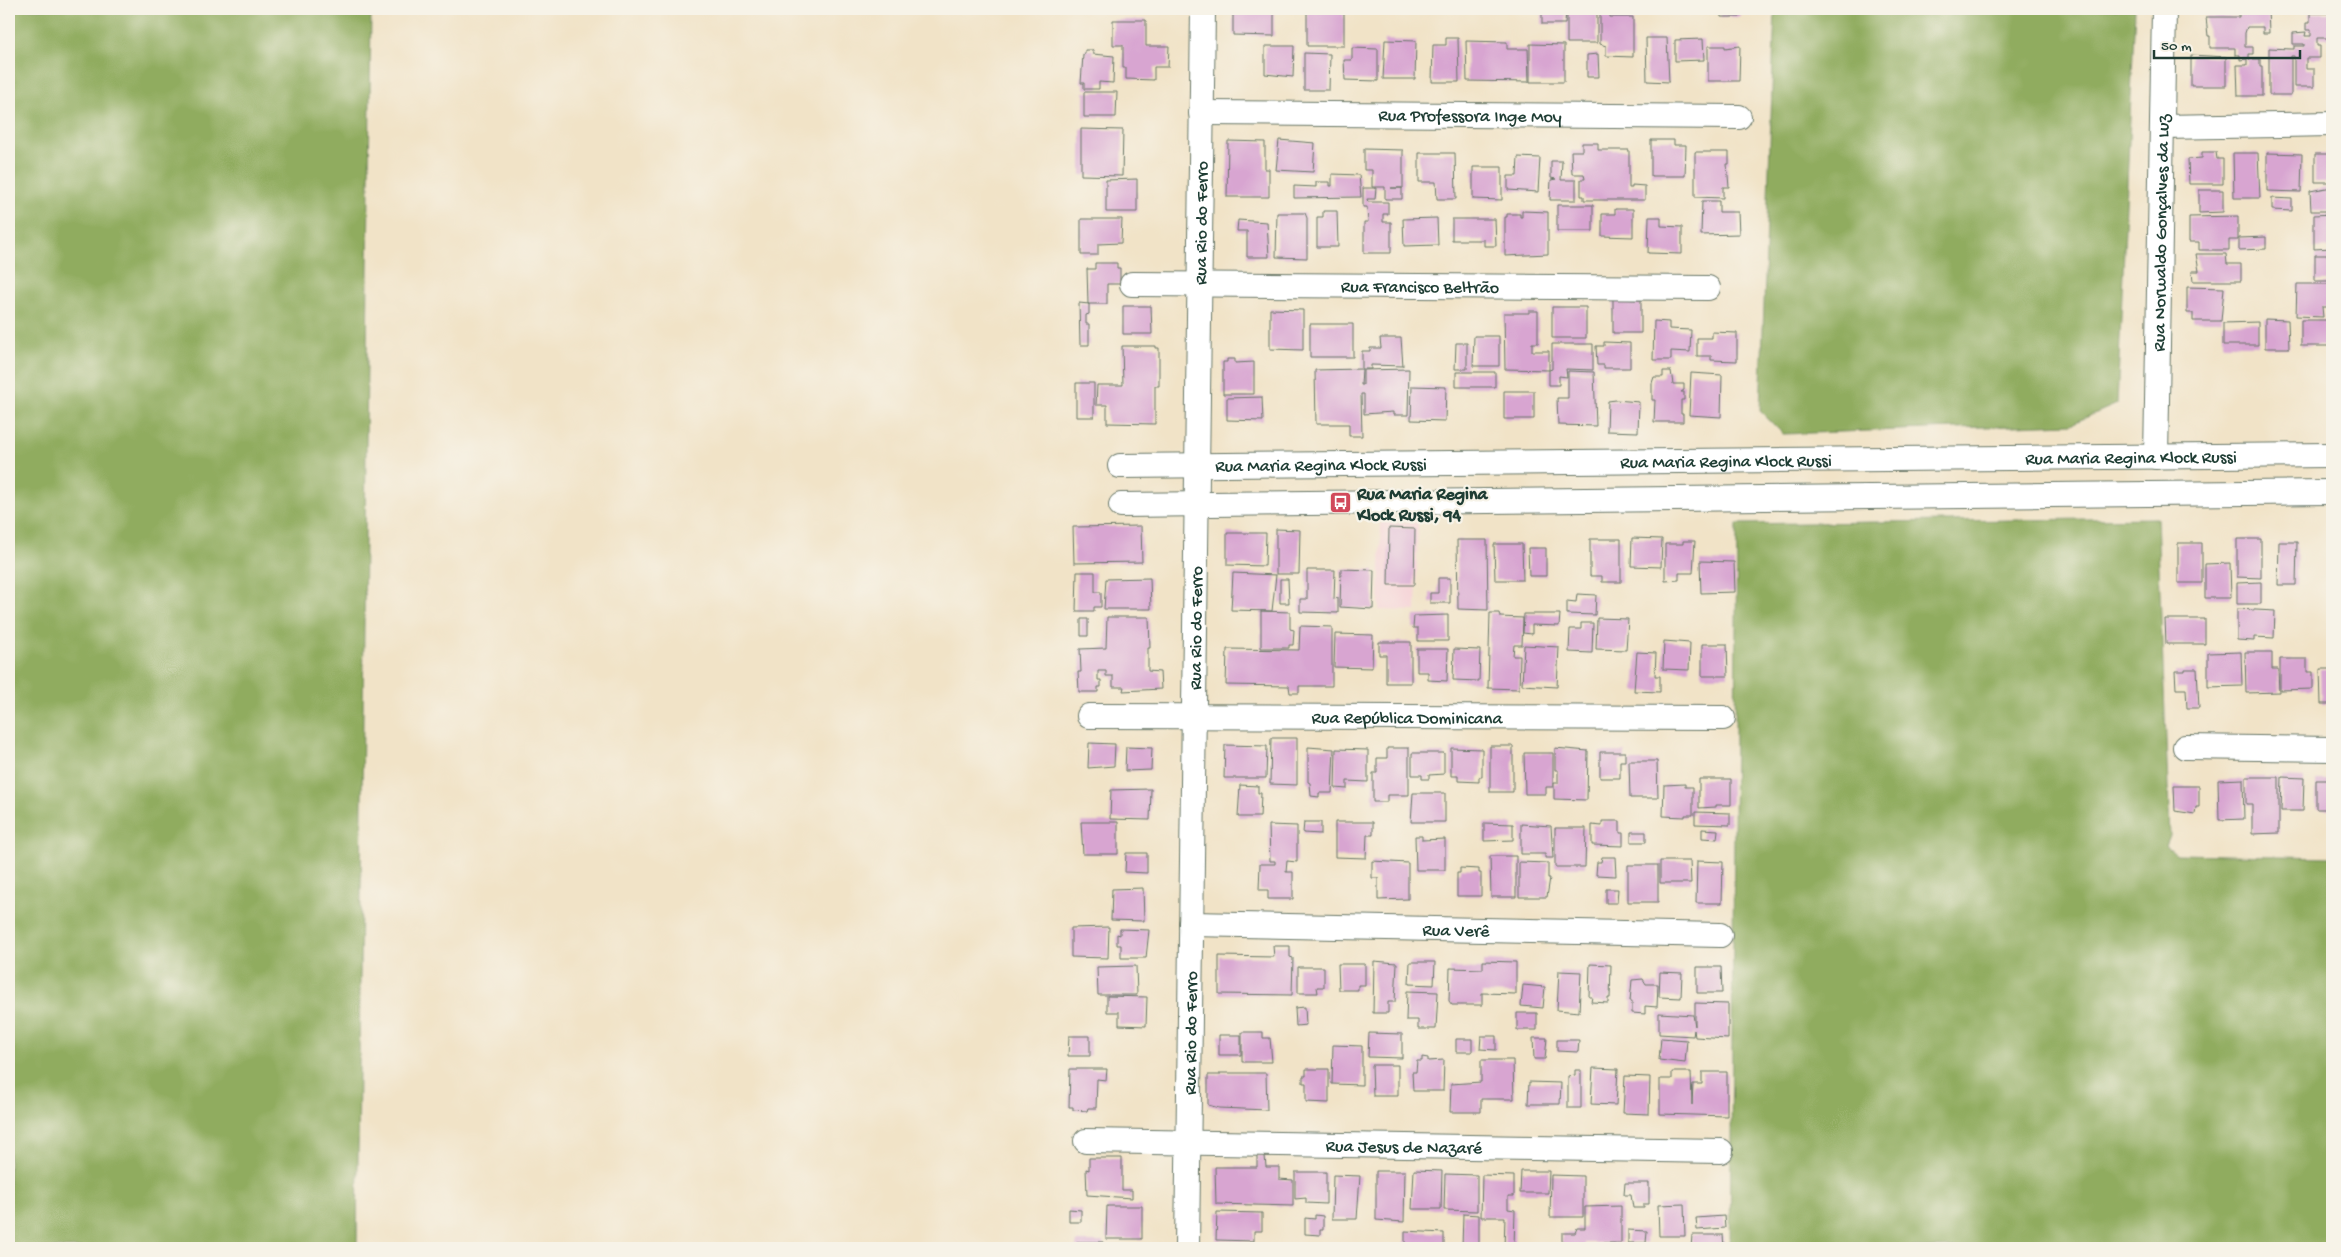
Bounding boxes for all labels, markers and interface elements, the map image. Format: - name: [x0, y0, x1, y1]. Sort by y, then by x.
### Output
- scale bar: [2154, 28, 2300, 60]
- text: 50 m: [2161, 38, 2192, 56]
- street label: Rua Professora Inge Moy: [1378, 106, 1562, 129]
- street label: Rua Norwaldo Gonçalves da Luz: [2150, 113, 2175, 352]
- street label: Rua Rio do Ferro: [1191, 161, 1214, 285]
- street label: Rua Francisco Beltrão: [1341, 277, 1499, 300]
- street label: Rua Maria Regina Klock Russi: [2025, 448, 2237, 471]
- street label: Rua Maria Regina Klock Russi: [1620, 452, 1832, 474]
- street label: Rua Maria Regina Klock Russi: [1215, 455, 1427, 478]
- place label: Rua Maria Regina Klock Russi, 94: [1356, 485, 1489, 527]
- bus stop icon: Rua Maria Regina Klock Russi, 94: [1329, 491, 1353, 515]
- street label: Rua Rio do Ferro: [1186, 566, 1209, 690]
- street label: Rua República Dominicana: [1312, 709, 1503, 730]
- street label: Rua Verê: [1422, 921, 1490, 943]
- street label: Rua Rio do Ferro: [1181, 971, 1204, 1095]
- street label: Rua Jesus de Nazaré: [1326, 1137, 1483, 1160]

